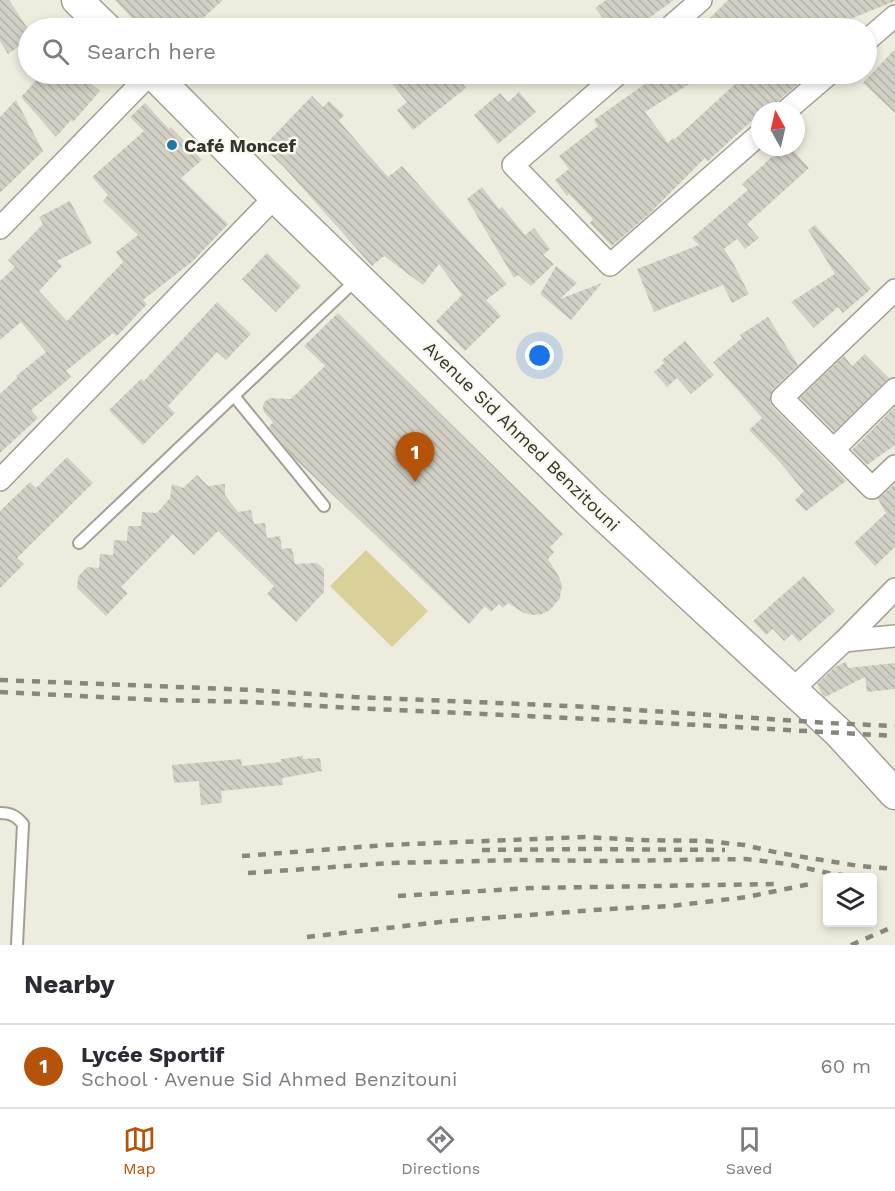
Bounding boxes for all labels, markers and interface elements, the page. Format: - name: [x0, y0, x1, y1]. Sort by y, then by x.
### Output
- search box: [18, 18, 877, 84]
- icon: search: [39, 35, 72, 68]
- text: Search here: [87, 39, 216, 64]
- north arrow: [751, 102, 805, 156]
- place label: Café Moncef: [184, 135, 296, 156]
- marker: Café Moncef: [165, 138, 179, 152]
- street label: Avenue Sid Ahmed Benzitouni: [420, 337, 624, 535]
- your location: [525, 341, 554, 370]
- pin: 1: [396, 432, 434, 482]
- map controls: [823, 873, 877, 927]
- button: layers: [823, 873, 877, 927]
- text: Nearby: [24, 969, 115, 999]
- text: Lycée Sportif: [81, 1042, 224, 1067]
- text: 1: [39, 1054, 48, 1078]
- text: 60 m: [821, 1054, 871, 1078]
- text: School · Avenue Sid Ahmed Benzitouni: [81, 1067, 457, 1091]
- tab: Map: [123, 1123, 156, 1178]
- tab: Directions: [401, 1123, 480, 1178]
- tab: Saved: [726, 1123, 772, 1178]

